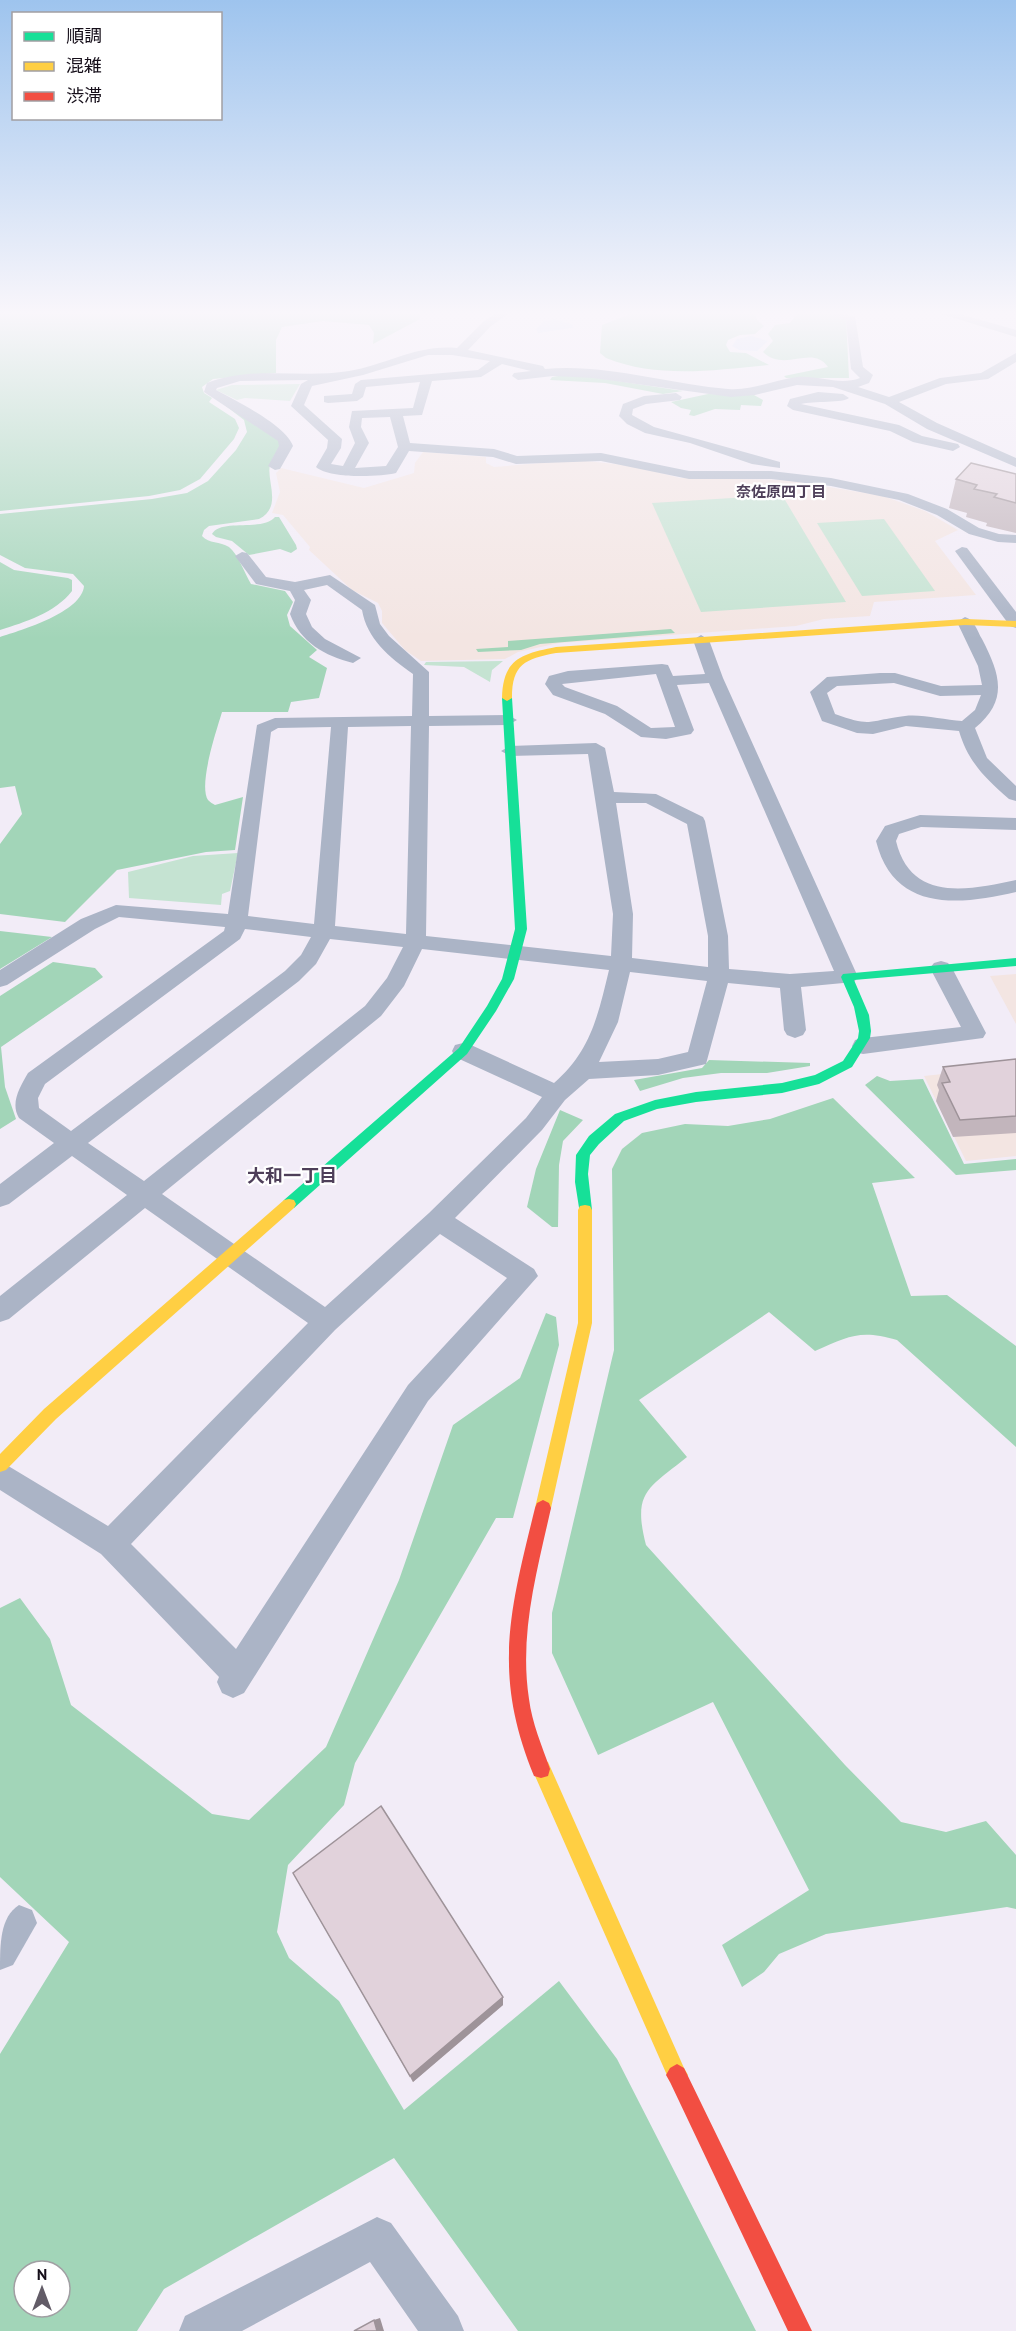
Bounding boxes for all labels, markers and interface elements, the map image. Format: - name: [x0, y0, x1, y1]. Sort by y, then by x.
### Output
- legend: [12, 12, 222, 120]
- text: 順調: [66, 24, 102, 47]
- text: 混雑: [66, 54, 102, 77]
- text: 渋滞: [66, 84, 102, 107]
- district label: 奈佐原四丁目: [736, 482, 826, 501]
- district label: 大和一丁目: [247, 1164, 337, 1187]
- north arrow: [12, 2259, 72, 2319]
- text: N: [37, 2264, 47, 2284]

